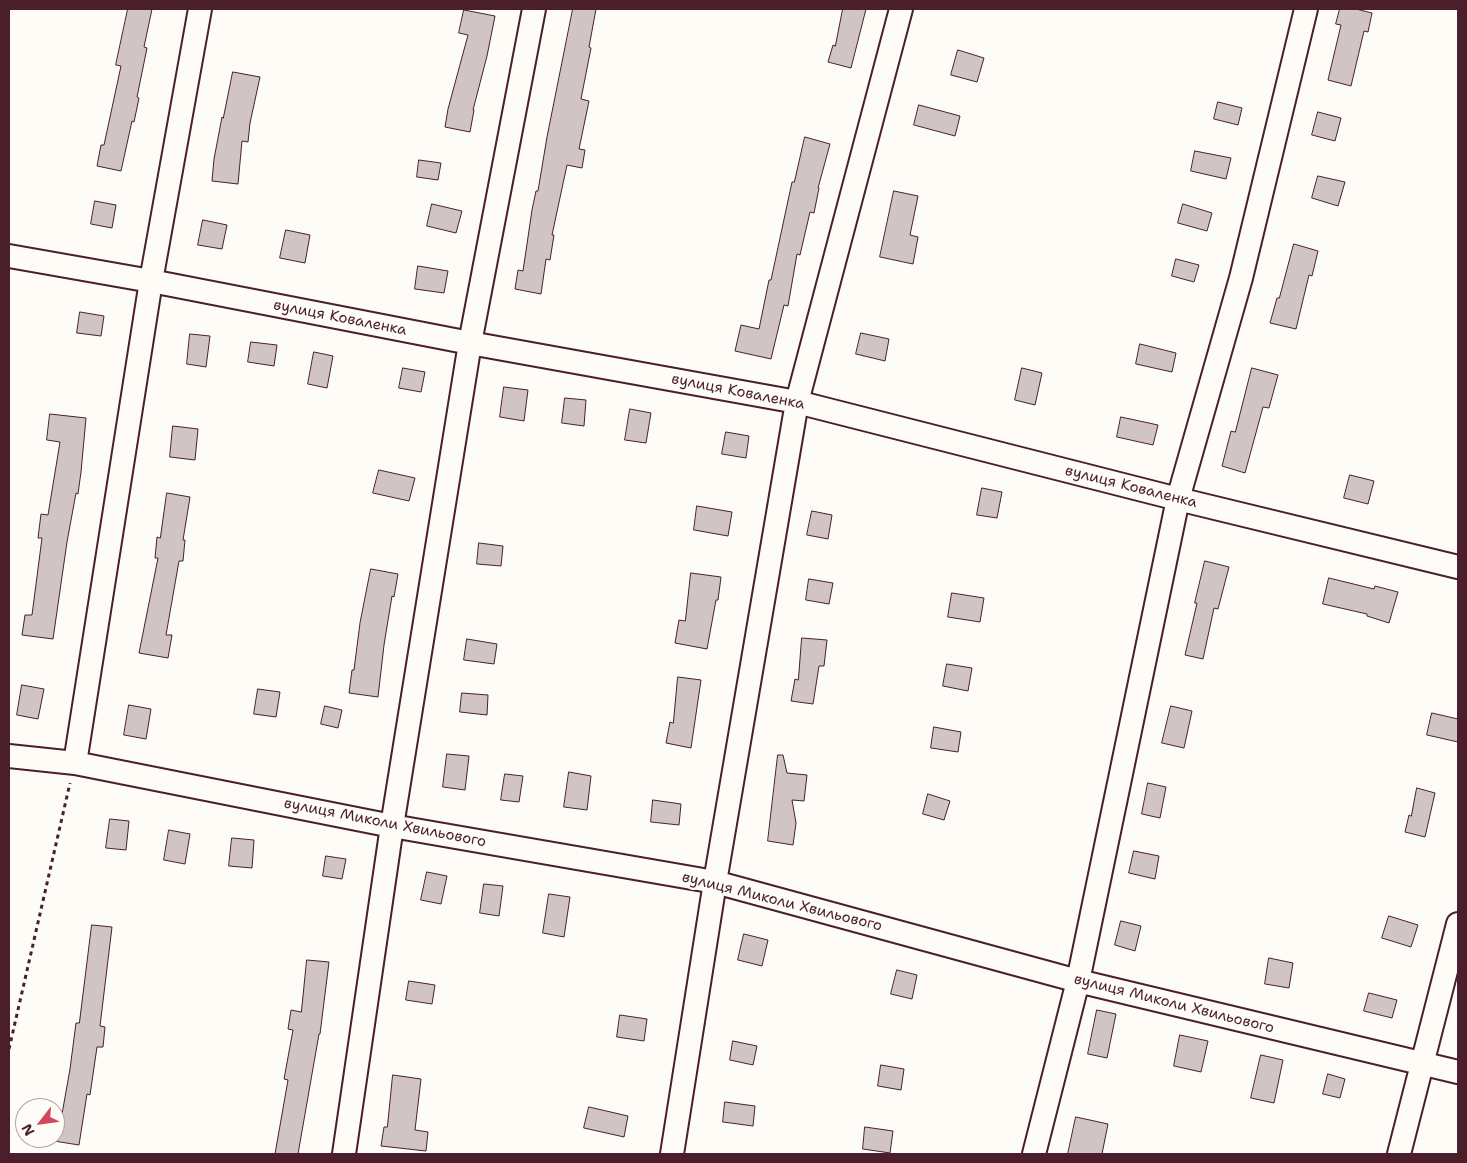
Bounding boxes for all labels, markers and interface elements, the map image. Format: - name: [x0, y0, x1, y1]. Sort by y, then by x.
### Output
- street label: вулиця Коваленка: [272, 296, 408, 340]
- street label: вулиця Коваленка: [670, 370, 806, 414]
- street label: вулиця Коваленка: [1063, 462, 1199, 512]
- street label: вулиця Миколи Хвильового: [282, 795, 488, 851]
- street label: вулиця Миколи Хвильового: [680, 868, 884, 936]
- street label: вулиця Миколи Хвильового: [1072, 970, 1276, 1038]
- north arrow: [15, 1098, 65, 1148]
- text: N: [17, 1121, 38, 1139]

